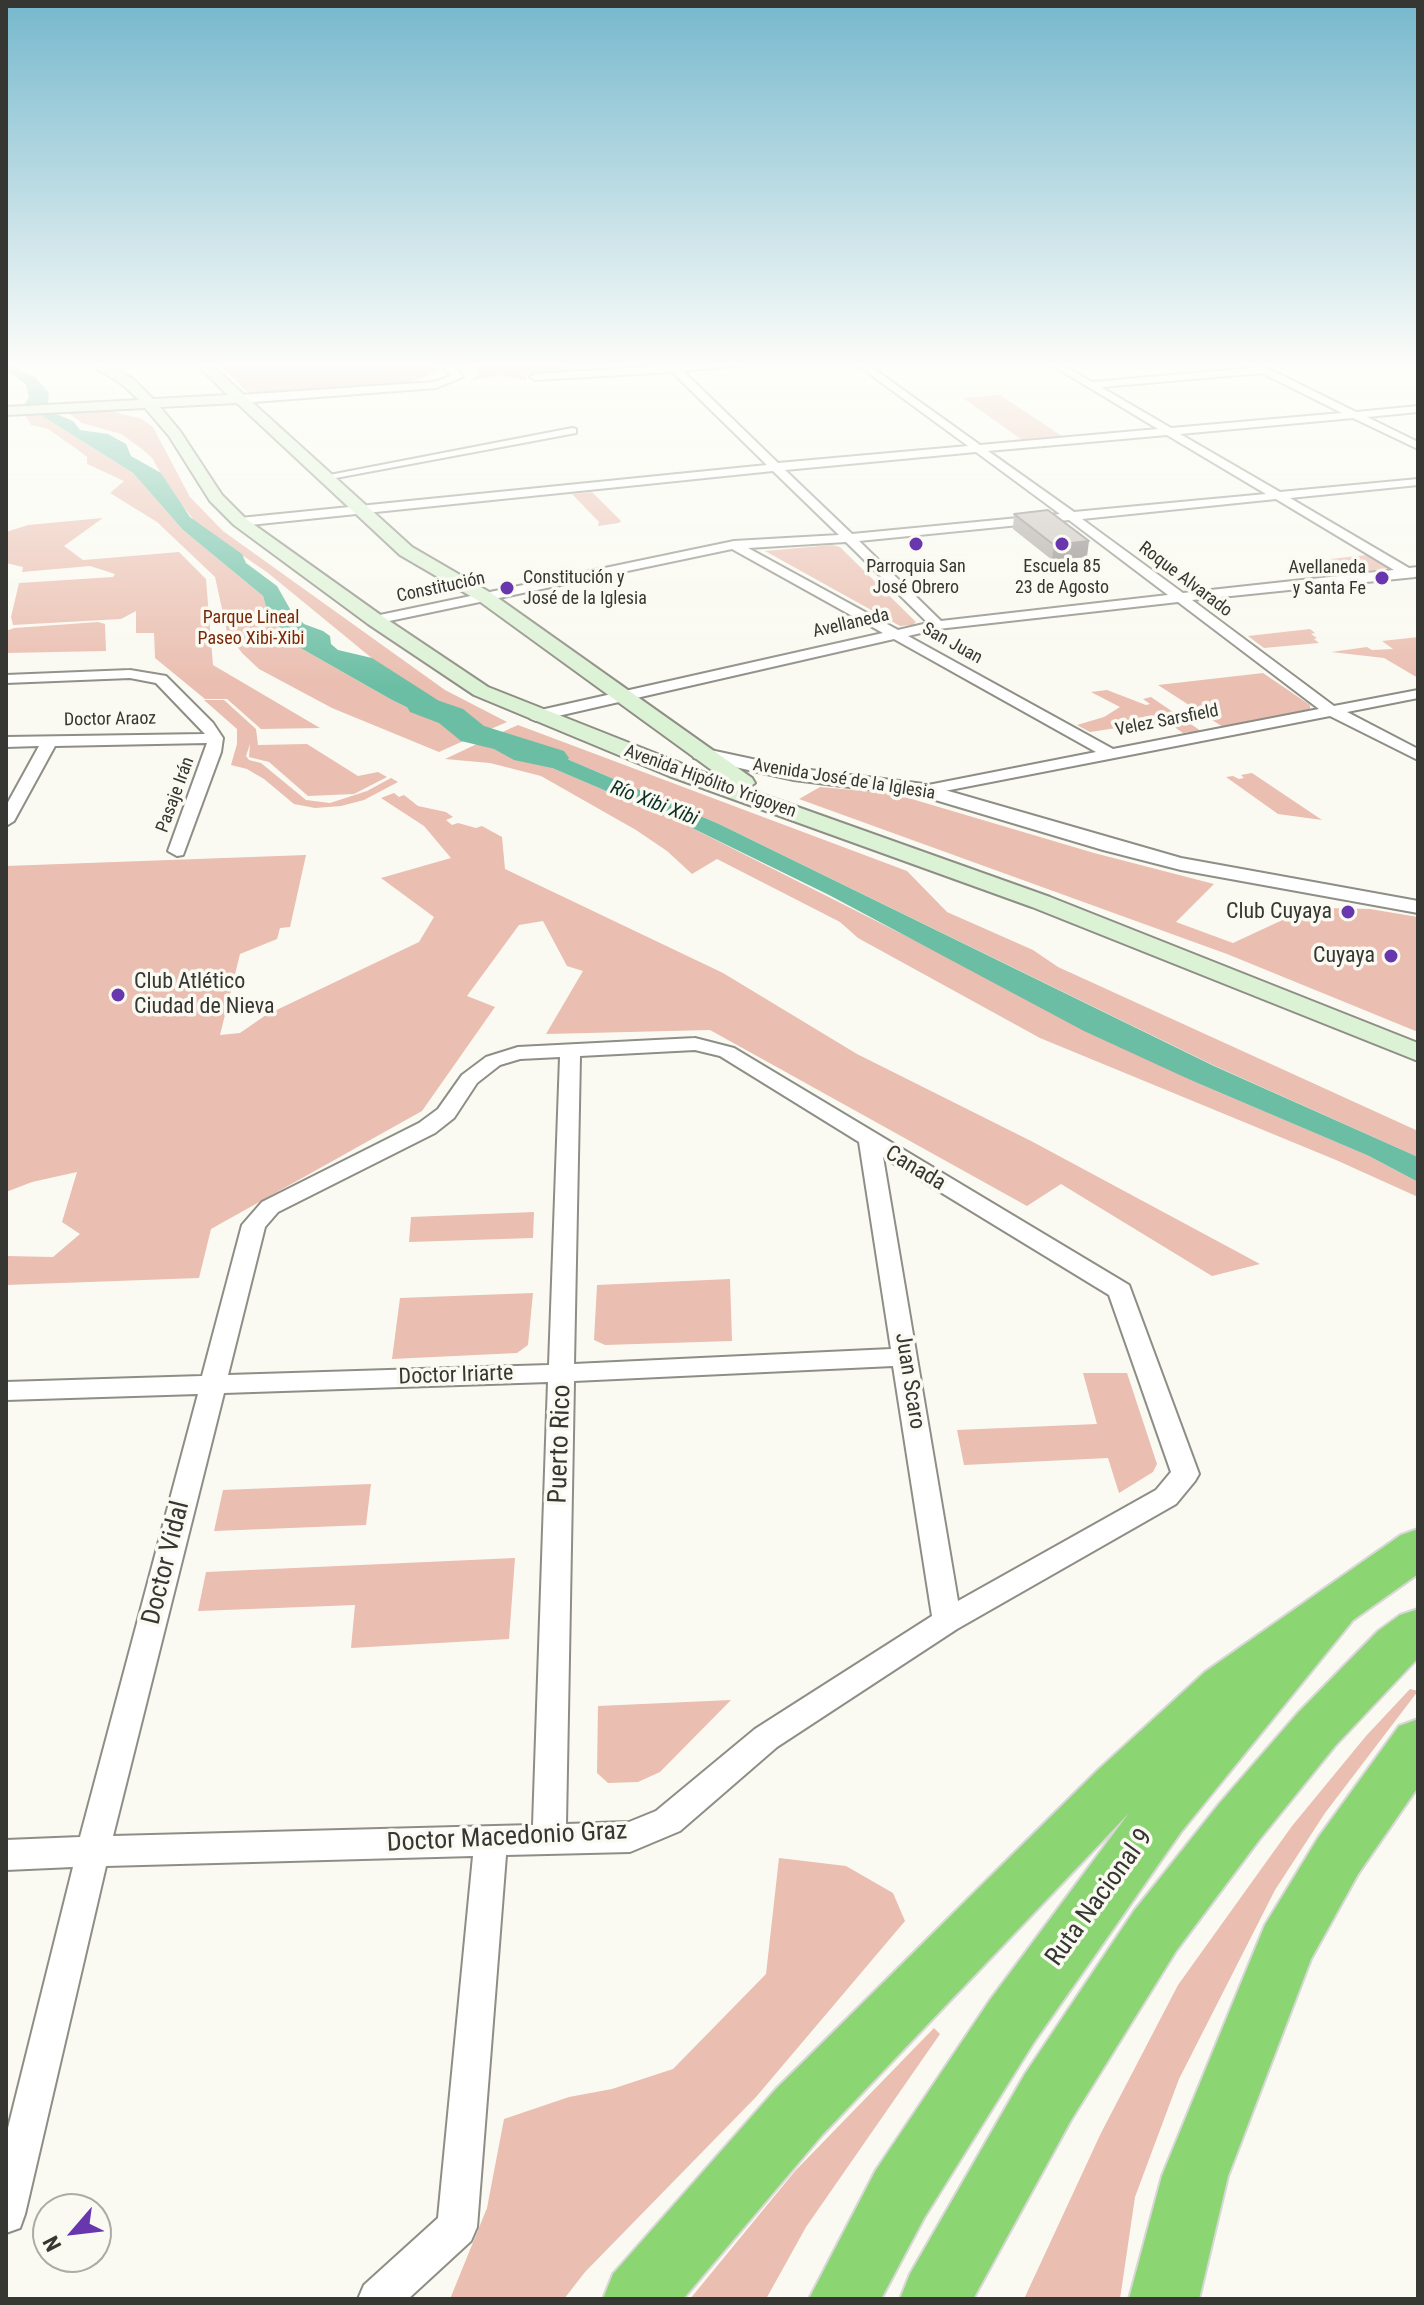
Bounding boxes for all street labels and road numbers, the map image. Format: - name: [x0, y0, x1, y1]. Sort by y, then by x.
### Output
- street label: Roque Alvarado: [1134, 538, 1236, 622]
- street label: Constitución: [395, 568, 487, 608]
- street label: Avellaneda: [811, 605, 891, 643]
- street label: San Juan: [918, 619, 986, 669]
- street label: Velez Sarsfield: [1114, 700, 1220, 742]
- street label: Doctor Araoz: [64, 708, 156, 732]
- street label: Avenida Hipólito Yrigoyen: [621, 741, 799, 823]
- street label: Pasaje Irán: [152, 754, 200, 836]
- street label: Avenida José de la Iglesia: [751, 755, 937, 805]
- street label: Canada: [880, 1141, 950, 1197]
- street label: Juan Scaro: [888, 1331, 930, 1431]
- street label: Doctor Iriarte: [398, 1361, 514, 1391]
- street label: Puerto Rico: [543, 1384, 579, 1504]
- street label: Doctor Vidal: [137, 1498, 197, 1628]
- street label: Doctor Macedonio Graz: [386, 1816, 628, 1860]
- street label: Ruta Nacional 9: [1040, 1823, 1160, 1973]

